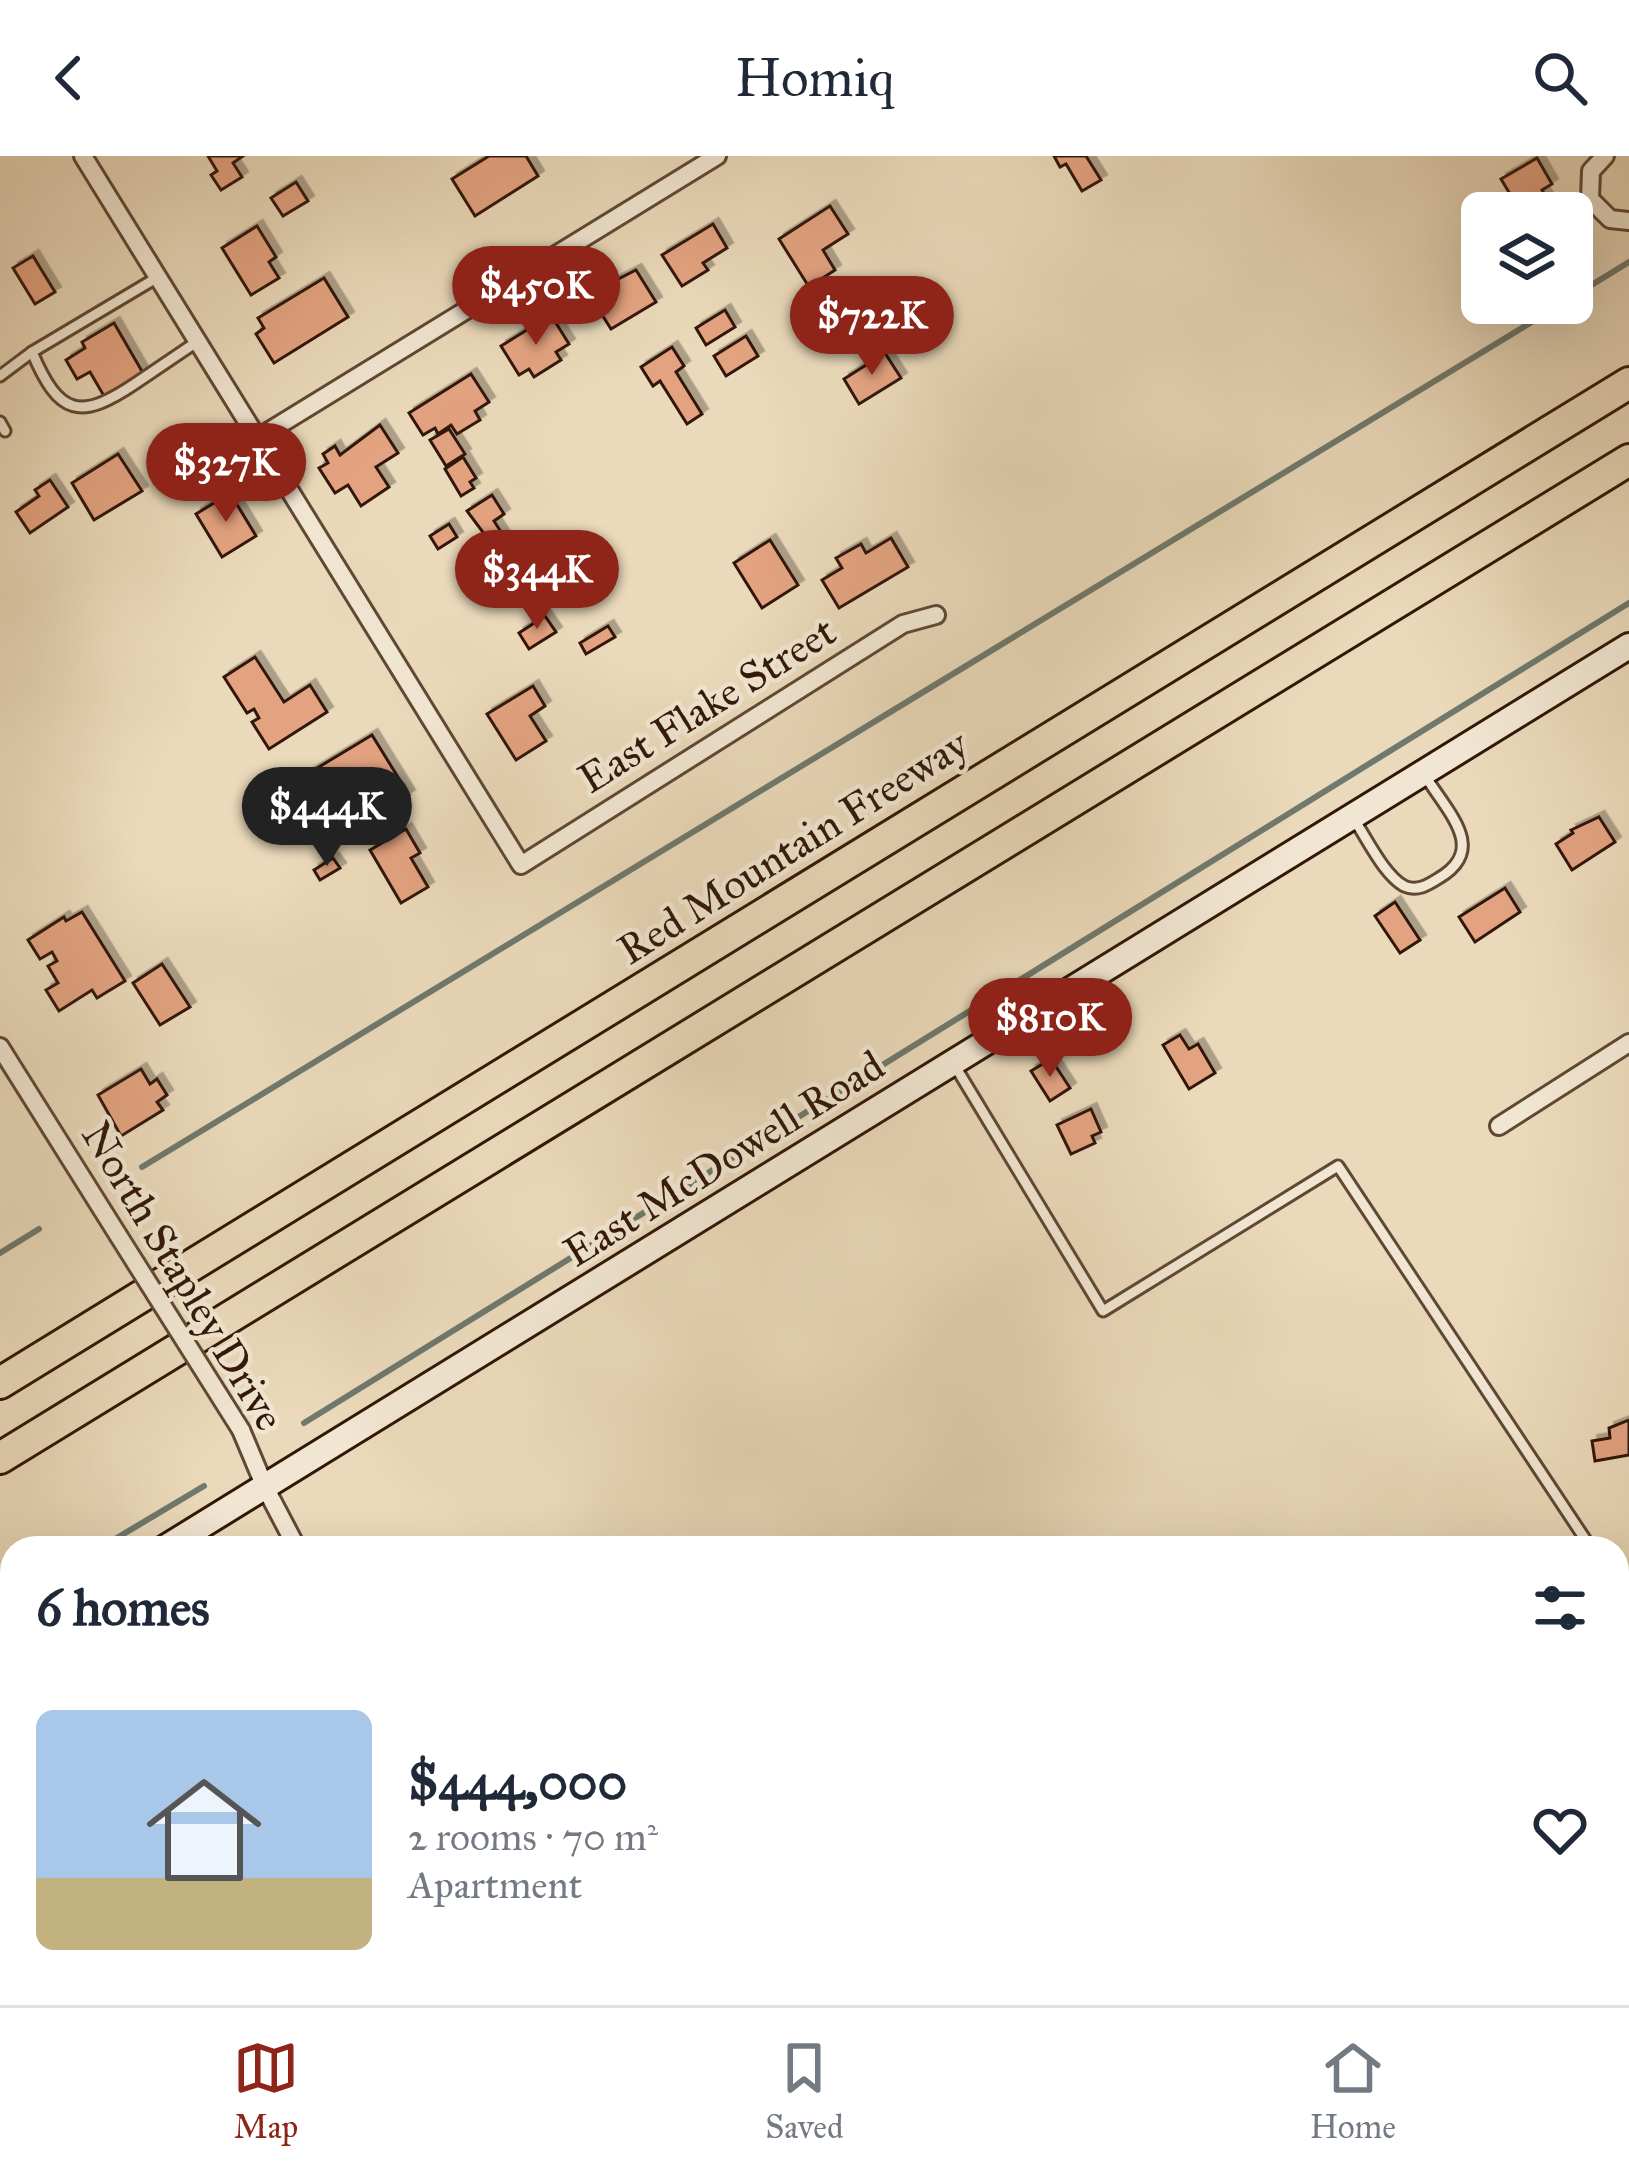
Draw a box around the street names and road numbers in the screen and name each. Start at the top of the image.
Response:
street label: East Flake Street [569,605,845,805]
street label: Red Mountain Freeway [608,717,979,976]
street label: East McDowell Road [554,1039,894,1279]
street label: North Stapley Drive [70,1112,296,1440]

